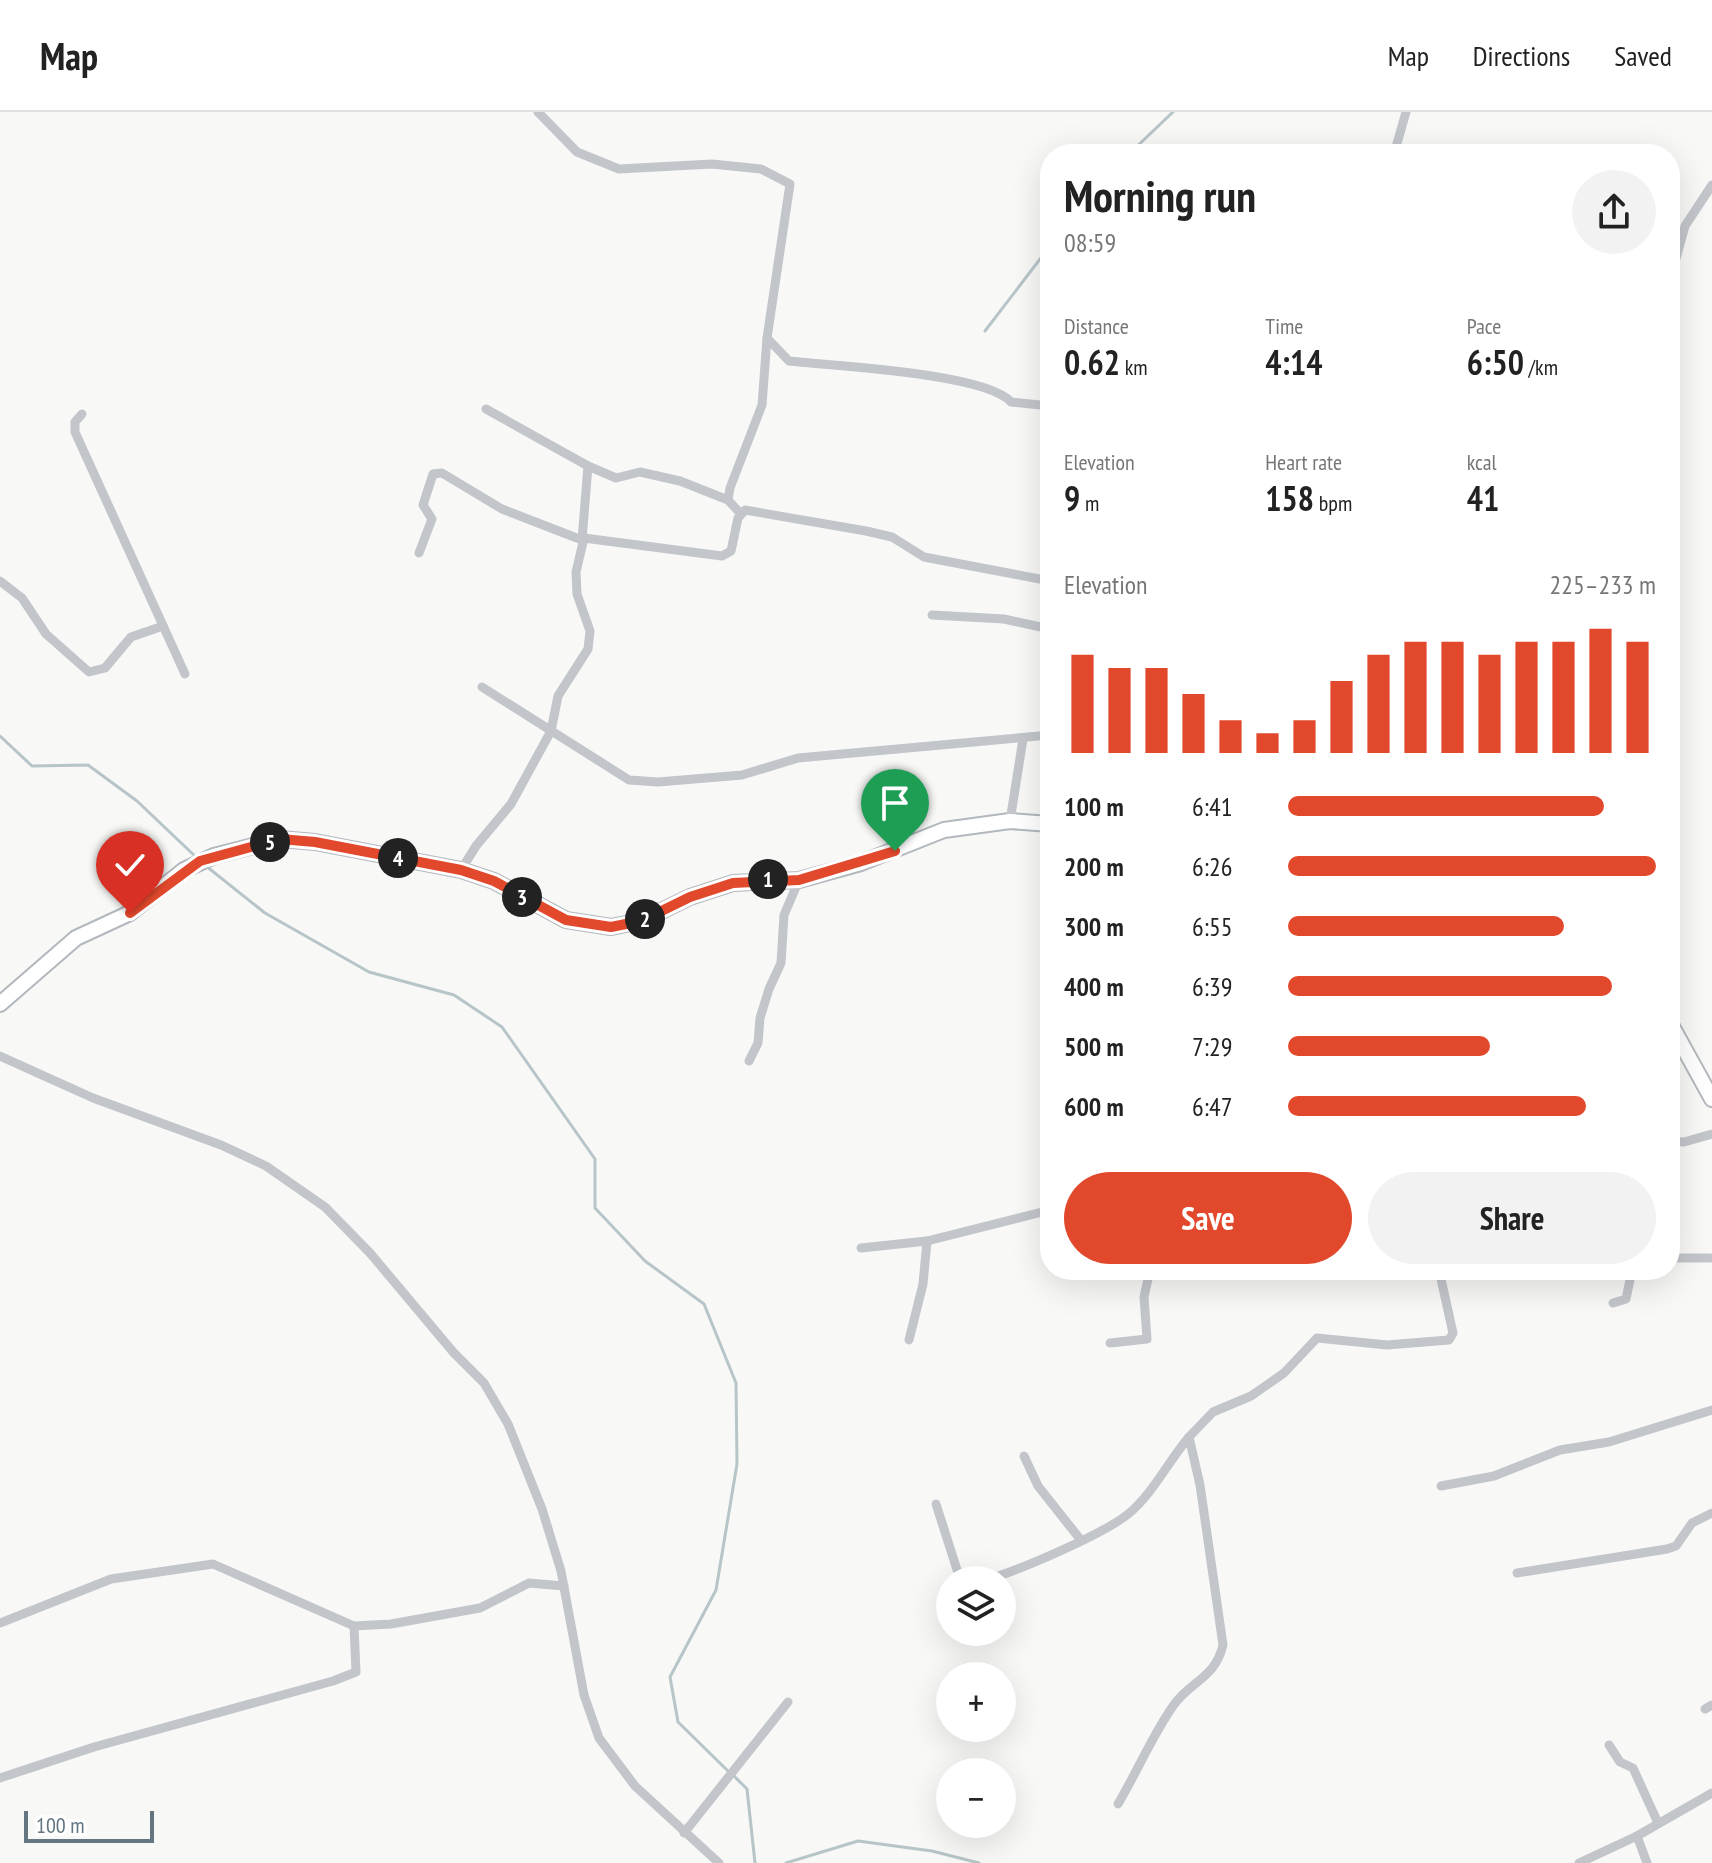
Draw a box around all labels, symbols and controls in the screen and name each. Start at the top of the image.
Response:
text: Map [40,31,98,80]
text: Map [1388,37,1429,74]
text: Directions [1473,37,1570,74]
text: Saved [1614,37,1672,74]
text: Morning run [1064,167,1256,224]
button: share [1572,170,1656,254]
text: 08:59 [1064,226,1116,259]
text: Distance [1064,312,1129,340]
text: Time [1265,312,1303,340]
text: Pace [1467,312,1501,340]
text: 0.62 [1064,340,1120,384]
text: 4:14 [1265,340,1323,384]
text: 6:50 [1467,340,1524,384]
text: km [1120,353,1148,381]
text: /km [1524,353,1558,381]
text: Elevation [1064,448,1135,476]
text: Heart rate [1265,448,1342,476]
text: kcal [1467,448,1497,476]
text: 9 [1064,476,1080,520]
text: 158 [1265,476,1314,520]
text: 41 [1467,476,1499,520]
text: m [1080,489,1099,517]
text: bpm [1314,489,1352,517]
text: Elevation [1064,568,1147,601]
text: 225–233 m [1550,568,1656,601]
pin [861,769,929,851]
icon: arrive [873,781,917,825]
text: 100 m [1064,790,1124,823]
text: 6:41 [1192,790,1232,823]
pin: 5 [250,822,290,862]
text: 5 [265,828,275,856]
pin [96,831,164,913]
pin: 4 [378,838,418,878]
icon: check [108,843,152,887]
text: 4 [393,844,403,872]
text: 200 m [1064,850,1124,883]
text: 6:26 [1192,850,1232,883]
pin: 1 [748,859,788,899]
text: 1 [763,865,773,893]
pin: 3 [502,877,542,917]
text: 3 [517,883,527,911]
pin: 2 [625,899,665,939]
text: 2 [640,905,650,933]
text: 300 m [1064,910,1124,943]
text: 6:55 [1192,910,1232,943]
text: 400 m [1064,970,1124,1003]
text: 6:39 [1192,970,1232,1003]
text: 500 m [1064,1030,1124,1063]
text: 7:29 [1192,1030,1232,1063]
text: 600 m [1064,1090,1124,1123]
text: 6:47 [1192,1090,1232,1123]
button: Save [1064,1172,1352,1264]
button: Share [1368,1172,1656,1264]
map controls [936,1566,1016,1838]
button: layers [936,1566,1016,1646]
button: + [936,1662,1016,1742]
button: − [936,1758,1016,1838]
scale bar [24,1807,154,1843]
text: 100 m [36,1811,85,1839]

